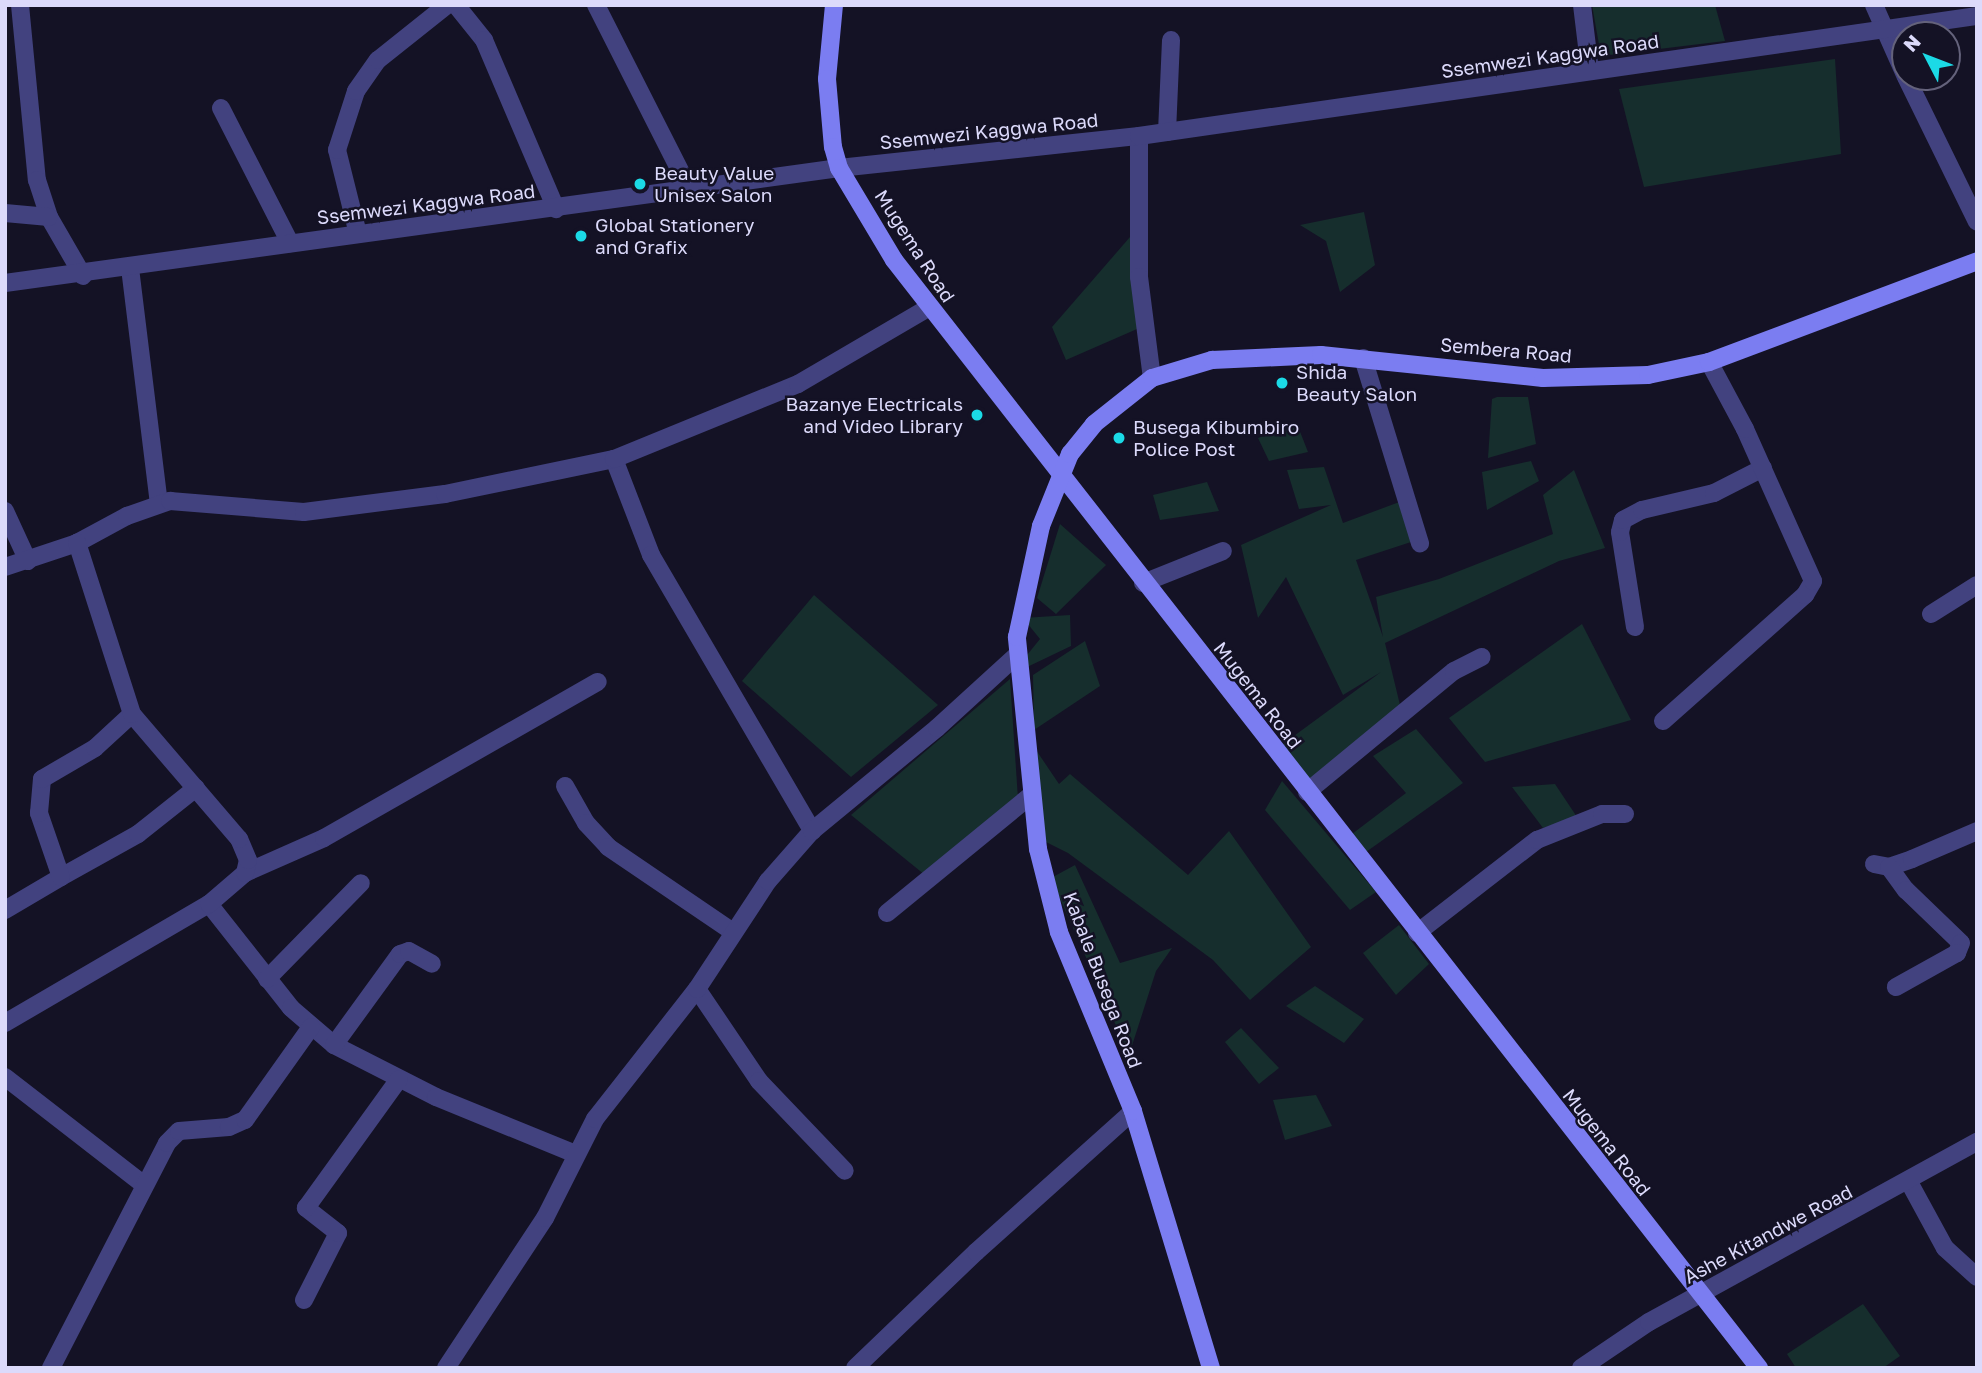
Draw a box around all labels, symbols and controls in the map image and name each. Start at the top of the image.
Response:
north arrow [1891,21,1961,91]
street label: Ssemwezi Kaggwa Road [1440,29,1660,83]
text: N [1898,30,1925,56]
street label: Ssemwezi Kaggwa Road [879,108,1099,154]
place label: Beauty Value Unisex Salon [654,162,774,206]
marker: Beauty Value Unisex Salon [632,176,648,192]
street label: Ssemwezi Kaggwa Road [316,179,536,229]
street label: Mugema Road [870,186,960,306]
place label: Global Stationery and Grafix [595,214,754,258]
marker: Global Stationery and Grafix [573,228,589,244]
street label: Sembera Road [1439,333,1573,367]
place label: Shida Beauty Salon [1296,361,1417,405]
marker: Shida Beauty Salon [1274,375,1290,391]
place label: Bazanye Electricals and Video Library [786,393,963,437]
marker: Bazanye Electricals and Video Library [969,407,985,423]
place label: Busega Kibumbiro Police Post [1133,416,1299,460]
marker: Busega Kibumbiro Police Post [1111,430,1127,446]
street label: Mugema Road [1209,637,1307,753]
street label: Kabale Busega Road [1059,889,1147,1071]
street label: Mugema Road [1558,1084,1656,1200]
street label: Ashe Kitandwe Road [1680,1180,1856,1288]

